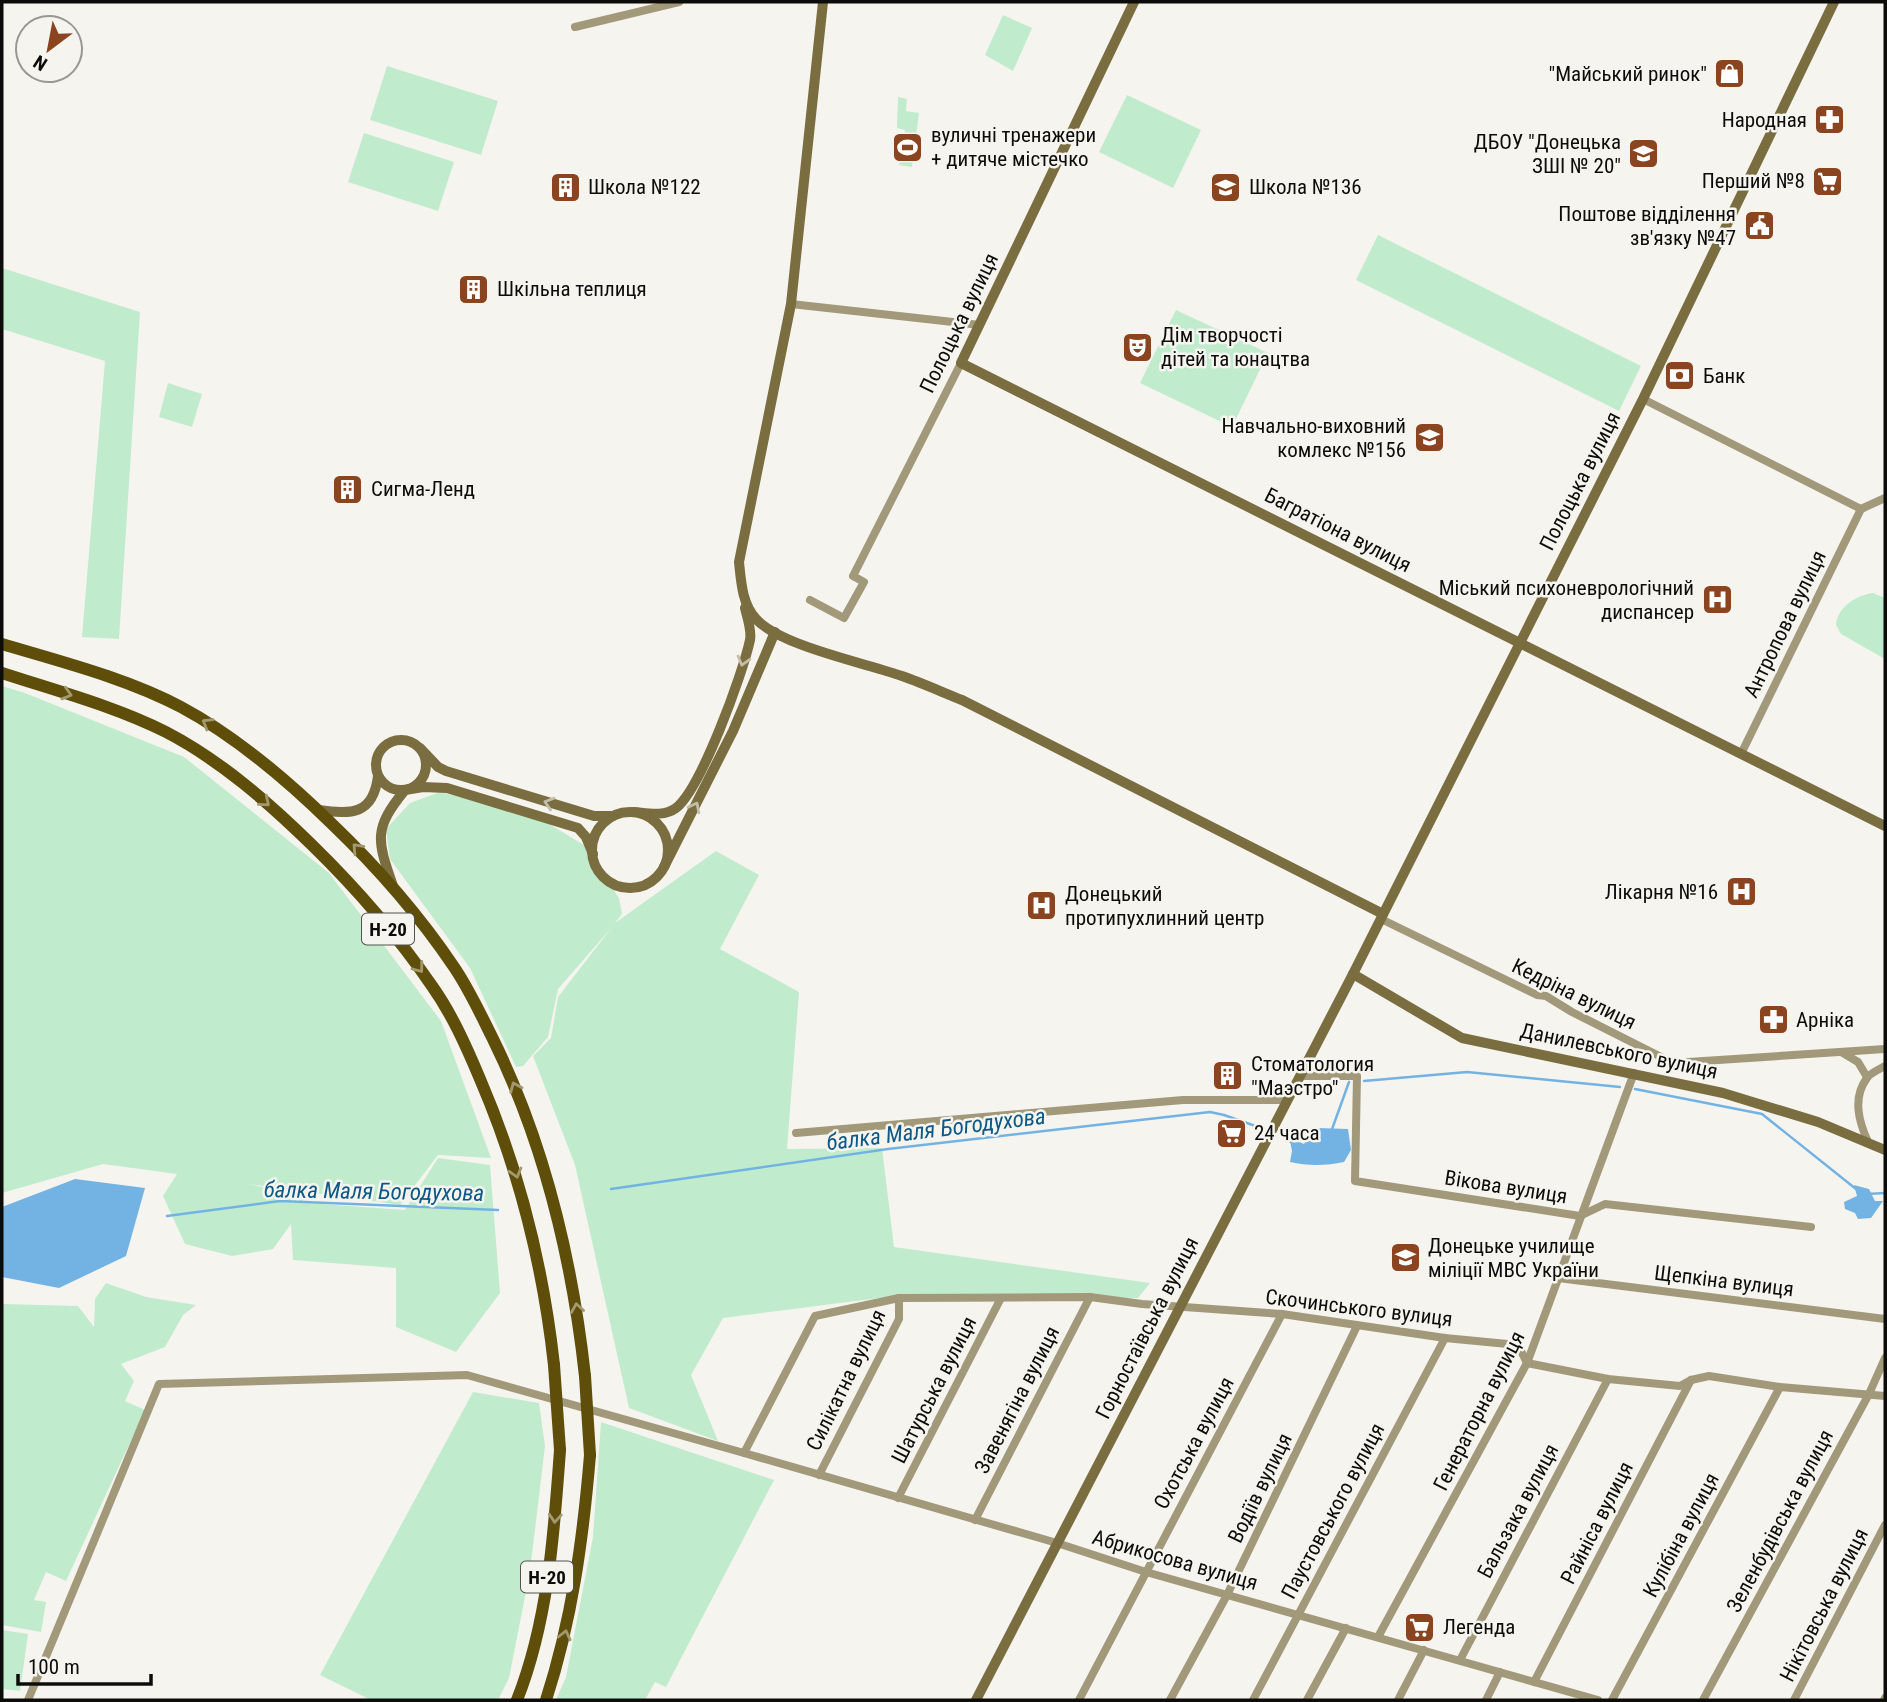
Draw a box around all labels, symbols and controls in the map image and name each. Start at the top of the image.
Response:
north arrow [14,14,84,84]
text: N [29,50,51,76]
shop icon: "Майський ринок" [1713,57,1747,91]
place label: "Майський ринок" [1549,62,1707,86]
pharmacy icon: Народная [1813,103,1847,137]
place label: Народная [1722,108,1807,132]
place label: вуличні тренажери + дитяче містечко [931,123,1096,171]
sports icon: вуличні тренажери + дитяче містечко [891,130,925,164]
place label: ДБОУ "Донецька ЗШІ № 20" [1474,130,1621,178]
school or university icon: ДБОУ "Донецька ЗШІ № 20" [1627,137,1661,171]
supermarket icon: Перший №8 [1811,164,1845,198]
place label: Перший №8 [1702,169,1805,193]
building icon: Школа №122 [548,170,582,204]
school or university icon: Школа №136 [1209,170,1243,204]
place label: Школа №122 [588,175,701,199]
place label: Школа №136 [1249,175,1362,199]
place label: Поштове відділення зв'язку №47 [1558,202,1736,250]
public building icon: Поштове відділення зв'язку №47 [1742,209,1776,243]
street label: Полоцька вулиця [915,249,1003,397]
building icon: Шкільна теплиця [457,272,491,306]
place label: Шкільна теплиця [497,277,647,301]
place label: Дім творчості дітей та юнацтва [1161,323,1310,371]
theatre icon: Дім творчості дітей та юнацтва [1121,330,1155,364]
bank icon: Банк [1663,359,1697,393]
place label: Банк [1703,364,1745,388]
street label: Полоцька вулиця [1535,408,1625,554]
place label: Навчально-виховний комлекс №156 [1222,414,1406,462]
school or university icon: Навчально-виховний комлекс №156 [1412,421,1446,455]
building icon: Сигма-Ленд [331,472,365,506]
place label: Сигма-Ленд [371,477,475,501]
street label: Багратіона вулиця [1261,483,1415,577]
street label: Антропова вулиця [1739,546,1831,702]
place label: Міський психоневрологічний диспансер [1439,576,1694,624]
hospital icon: Міський психоневрологічний диспансер [1700,583,1734,617]
one-way arrow [737,655,752,667]
one-way arrow [61,685,73,700]
one-way arrow [202,718,215,731]
one-way arrow [256,794,269,806]
one-way arrow [544,796,556,811]
one-way arrow [687,802,701,814]
one-way arrow [353,843,366,856]
hospital icon: Лікарня №16 [1724,875,1758,909]
place label: Лікарня №16 [1605,880,1718,904]
place label: Донецький протипухлинний центр [1065,882,1264,930]
hospital icon: Донецький протипухлинний центр [1025,889,1059,923]
road number: Н-20 [362,914,414,945]
street label: Кедріна вулиця [1508,954,1640,1034]
one-way arrow [410,961,423,973]
pharmacy icon: Арніка [1756,1003,1790,1037]
place label: Арніка [1796,1008,1854,1032]
street label: Данилевського вулиця [1518,1018,1720,1084]
place label: Стоматология "Маэстро" [1251,1052,1374,1100]
building icon: Стоматология "Маэстро" [1211,1059,1245,1093]
one-way arrow [509,1082,523,1094]
water label: балка Маля Богодухова [825,1103,1047,1156]
supermarket icon: 24 часа [1214,1116,1248,1150]
place label: 24 часа [1254,1121,1319,1145]
street label: Вікова вулиця [1443,1165,1569,1209]
one-way arrow [508,1167,523,1179]
water label: балка Маля Богодухова [264,1176,484,1207]
street label: Горностаївська вулиця [1091,1233,1203,1423]
place label: Донецьке училище міліції МВС України [1428,1234,1599,1282]
school or university icon: Донецьке училище міліції МВС України [1388,1241,1422,1275]
street label: Щепкіна вулиця [1653,1261,1795,1301]
street label: Скочинського вулиця [1264,1285,1454,1331]
one-way arrow [570,1302,585,1314]
street label: Силікатна вулиця [801,1305,891,1455]
street label: Шатурська вулиця [887,1313,981,1467]
street label: Завенягіна вулиця [970,1322,1064,1478]
street label: Генераторна вулиця [1428,1327,1530,1495]
street label: Охотська вулиця [1149,1373,1239,1513]
street label: Паустовського вулиця [1277,1419,1389,1603]
street label: Зеленбудівська вулиця [1722,1426,1838,1616]
street label: Водіїв вулиця [1223,1429,1297,1547]
street label: Бальзака вулиця [1473,1440,1563,1582]
street label: Райніса вулиця [1556,1458,1638,1588]
street label: Кулібіна вулиця [1638,1469,1724,1601]
one-way arrow [548,1513,563,1524]
street label: Нікітовська вулиця [1775,1524,1873,1686]
street label: Абрикосова вулиця [1090,1525,1260,1595]
road number: Н-20 [521,1562,573,1592]
supermarket icon: Легенда [1403,1610,1437,1644]
place label: Легенда [1443,1615,1515,1639]
one-way arrow [557,1629,572,1641]
scale bar [18,1642,150,1686]
text: 100 m [28,1655,80,1679]

